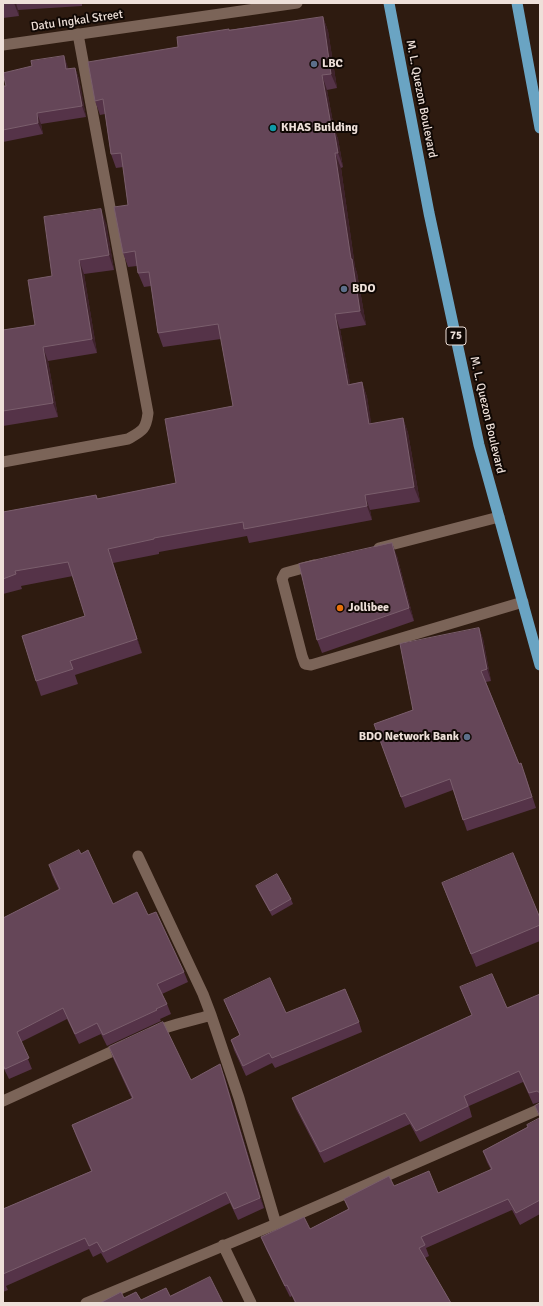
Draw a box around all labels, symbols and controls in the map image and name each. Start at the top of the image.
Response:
street label: Datu Ingkal Street [30,7,124,35]
street label: M. L. Quezon Boulevard [402,39,440,159]
place label: LBC [322,57,343,71]
marker: LBC [309,59,319,69]
place label: KHAS Building [281,121,358,135]
marker: KHAS Building [268,123,278,133]
place label: BDO [352,282,375,296]
marker: BDO [339,284,349,294]
road number: 75 [446,327,466,345]
street label: M. L. Quezon Boulevard [466,355,508,475]
place label: Jollibee [348,601,389,615]
marker: Jollibee [335,603,345,613]
place label: BDO Network Bank [359,730,459,744]
marker: BDO Network Bank [462,732,472,742]

